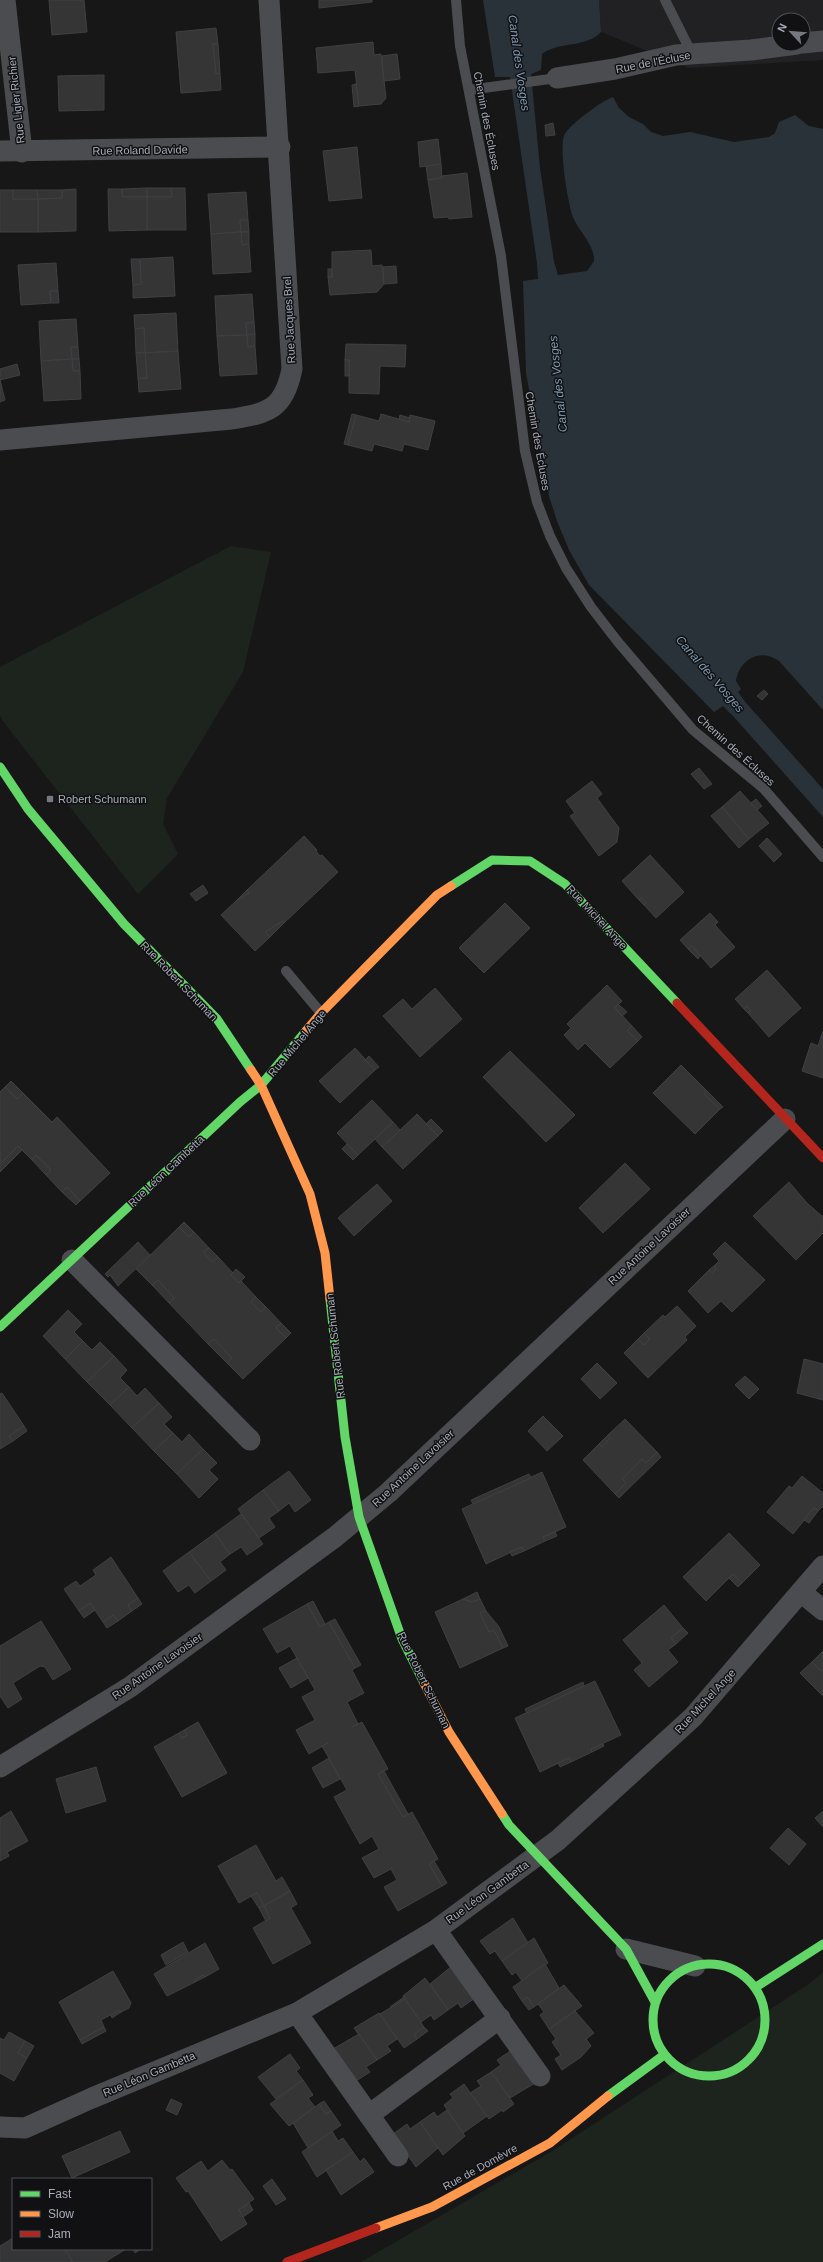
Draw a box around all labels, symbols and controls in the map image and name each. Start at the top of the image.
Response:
north arrow [771,12,811,52]
water label: Canal des Vosges [505,14,533,112]
text: N [775,21,789,34]
street label: Rue de l'Écluse [615,49,691,75]
street label: Rue Ligier Richier [5,56,27,144]
street label: Chemin des Écluses [472,71,503,172]
street label: Rue Roland Davide [92,143,188,157]
street label: Rue Jacques Brel [281,276,297,364]
water label: Canal des Vosges [546,335,570,433]
street label: Chemin des Écluses [523,391,553,492]
water label: Canal des Vosges [673,633,747,715]
street label: Chemin des Écluses [695,712,778,788]
place label: Robert Schumann [58,793,147,805]
marker: Robert Schumann [45,794,55,804]
street label: Rue Michel Ange [564,882,630,952]
street label: Rue Robert Schuman [138,939,220,1023]
street label: Rue Michel Ange [266,1007,328,1079]
street label: Rue Léon Gambetta [126,1132,207,1209]
street label: Rue Antoine Lavoisier [606,1205,692,1287]
street label: Rue Robert Schuman [324,1293,346,1399]
street label: Rue Antoine Lavoisier [370,1427,456,1509]
street label: Rue Antoine Lavoisier [110,1630,205,1702]
street label: Rue Robert Schuman [395,1630,453,1730]
street label: Rue Michel Ange [672,1666,738,1736]
street label: Rue Léon Gambetta [443,1858,531,1926]
street label: Rue Léon Gambetta [101,2049,198,2099]
street label: Rue de Domèvre [441,2142,519,2192]
legend [12,2178,152,2250]
text: Fast [48,2187,72,2201]
text: Slow [48,2207,74,2221]
text: Jam [48,2227,71,2241]

